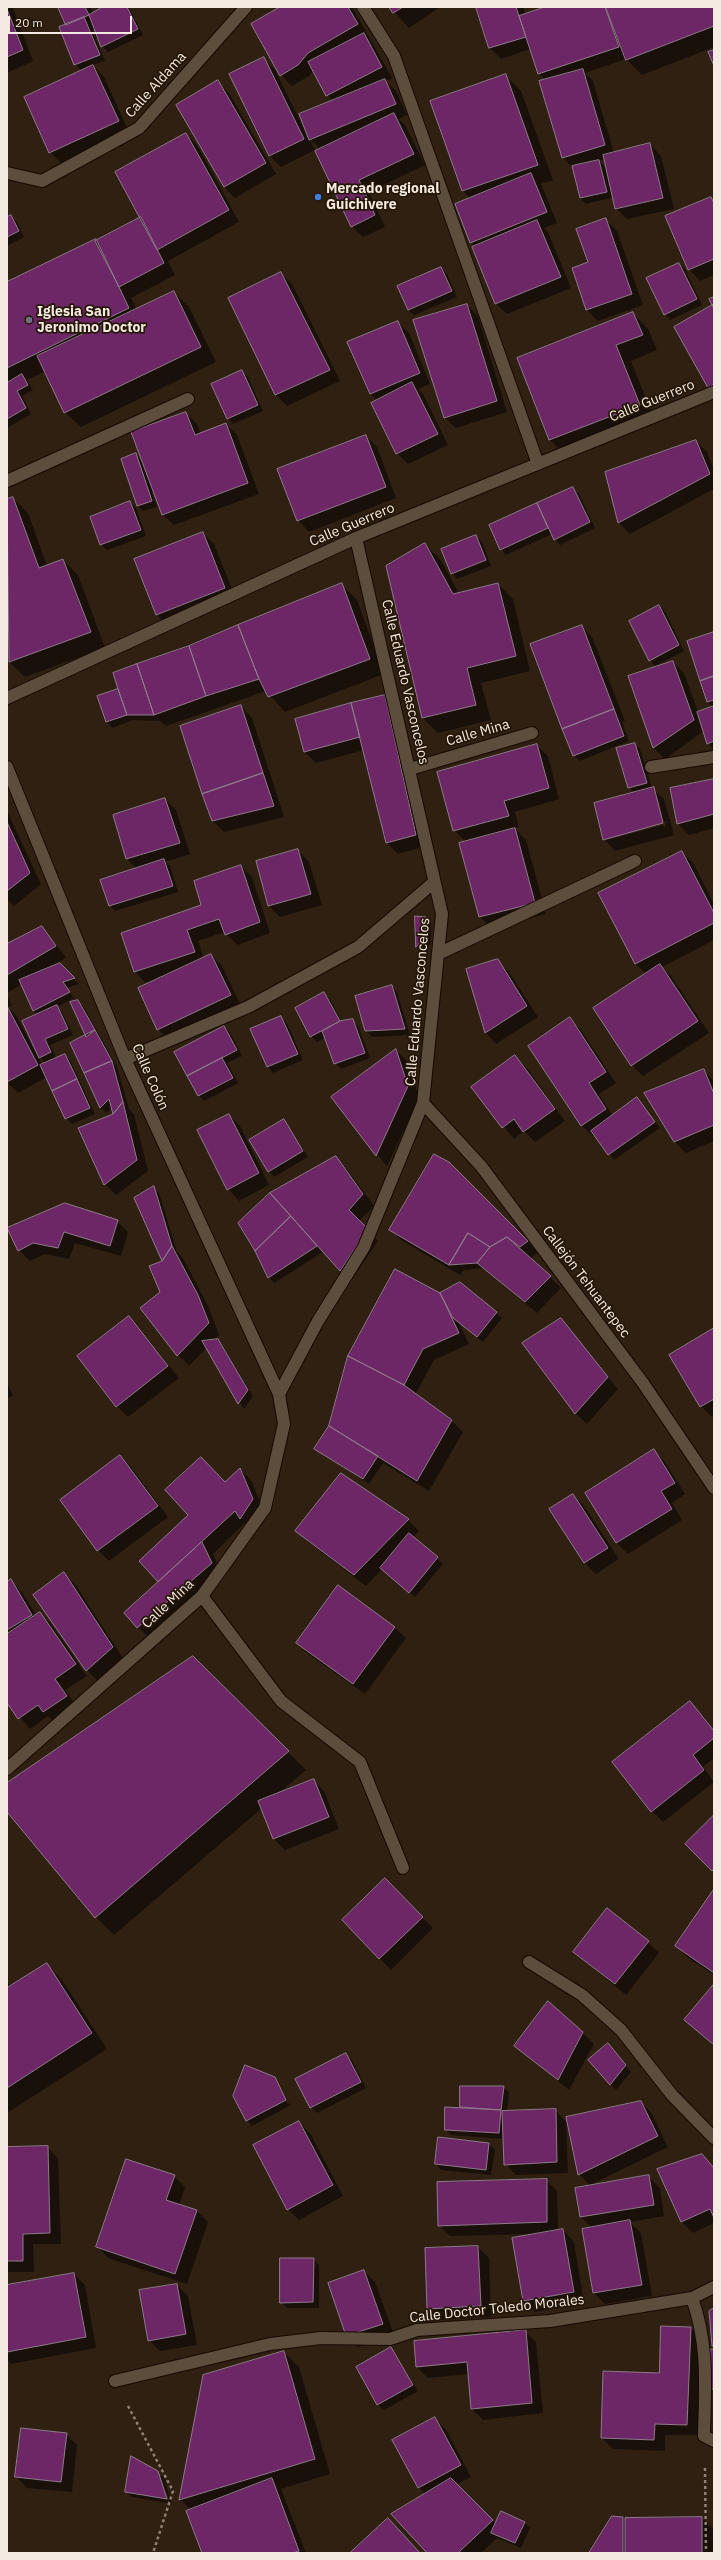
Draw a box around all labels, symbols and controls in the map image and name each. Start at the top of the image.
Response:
scale bar [10,8,134,34]
text: 20 m [15,15,43,30]
street label: Calle Aldama [122,49,190,121]
place label: Mercado regional Guichivere [326,181,439,214]
marker: Mercado regional Guichivere [313,192,323,202]
place label: Iglesia San Jeronimo Doctor [37,304,146,336]
marker: Iglesia San Jeronimo Doctor [24,315,34,325]
street label: Calle Guerrero [607,376,697,426]
street label: Calle Guerrero [307,500,397,550]
street label: Calle Eduardo Vasconcelos [378,598,432,766]
street label: Calle Mina [444,716,512,750]
street label: Calle Eduardo Vasconcelos [402,917,434,1087]
street label: Calle Colón [128,1041,172,1113]
street label: Callejón Tehuantepec [539,1223,633,1341]
street label: Calle Mina [139,1576,197,1632]
street label: Calle Doctor Toledo Morales [409,2291,585,2327]

